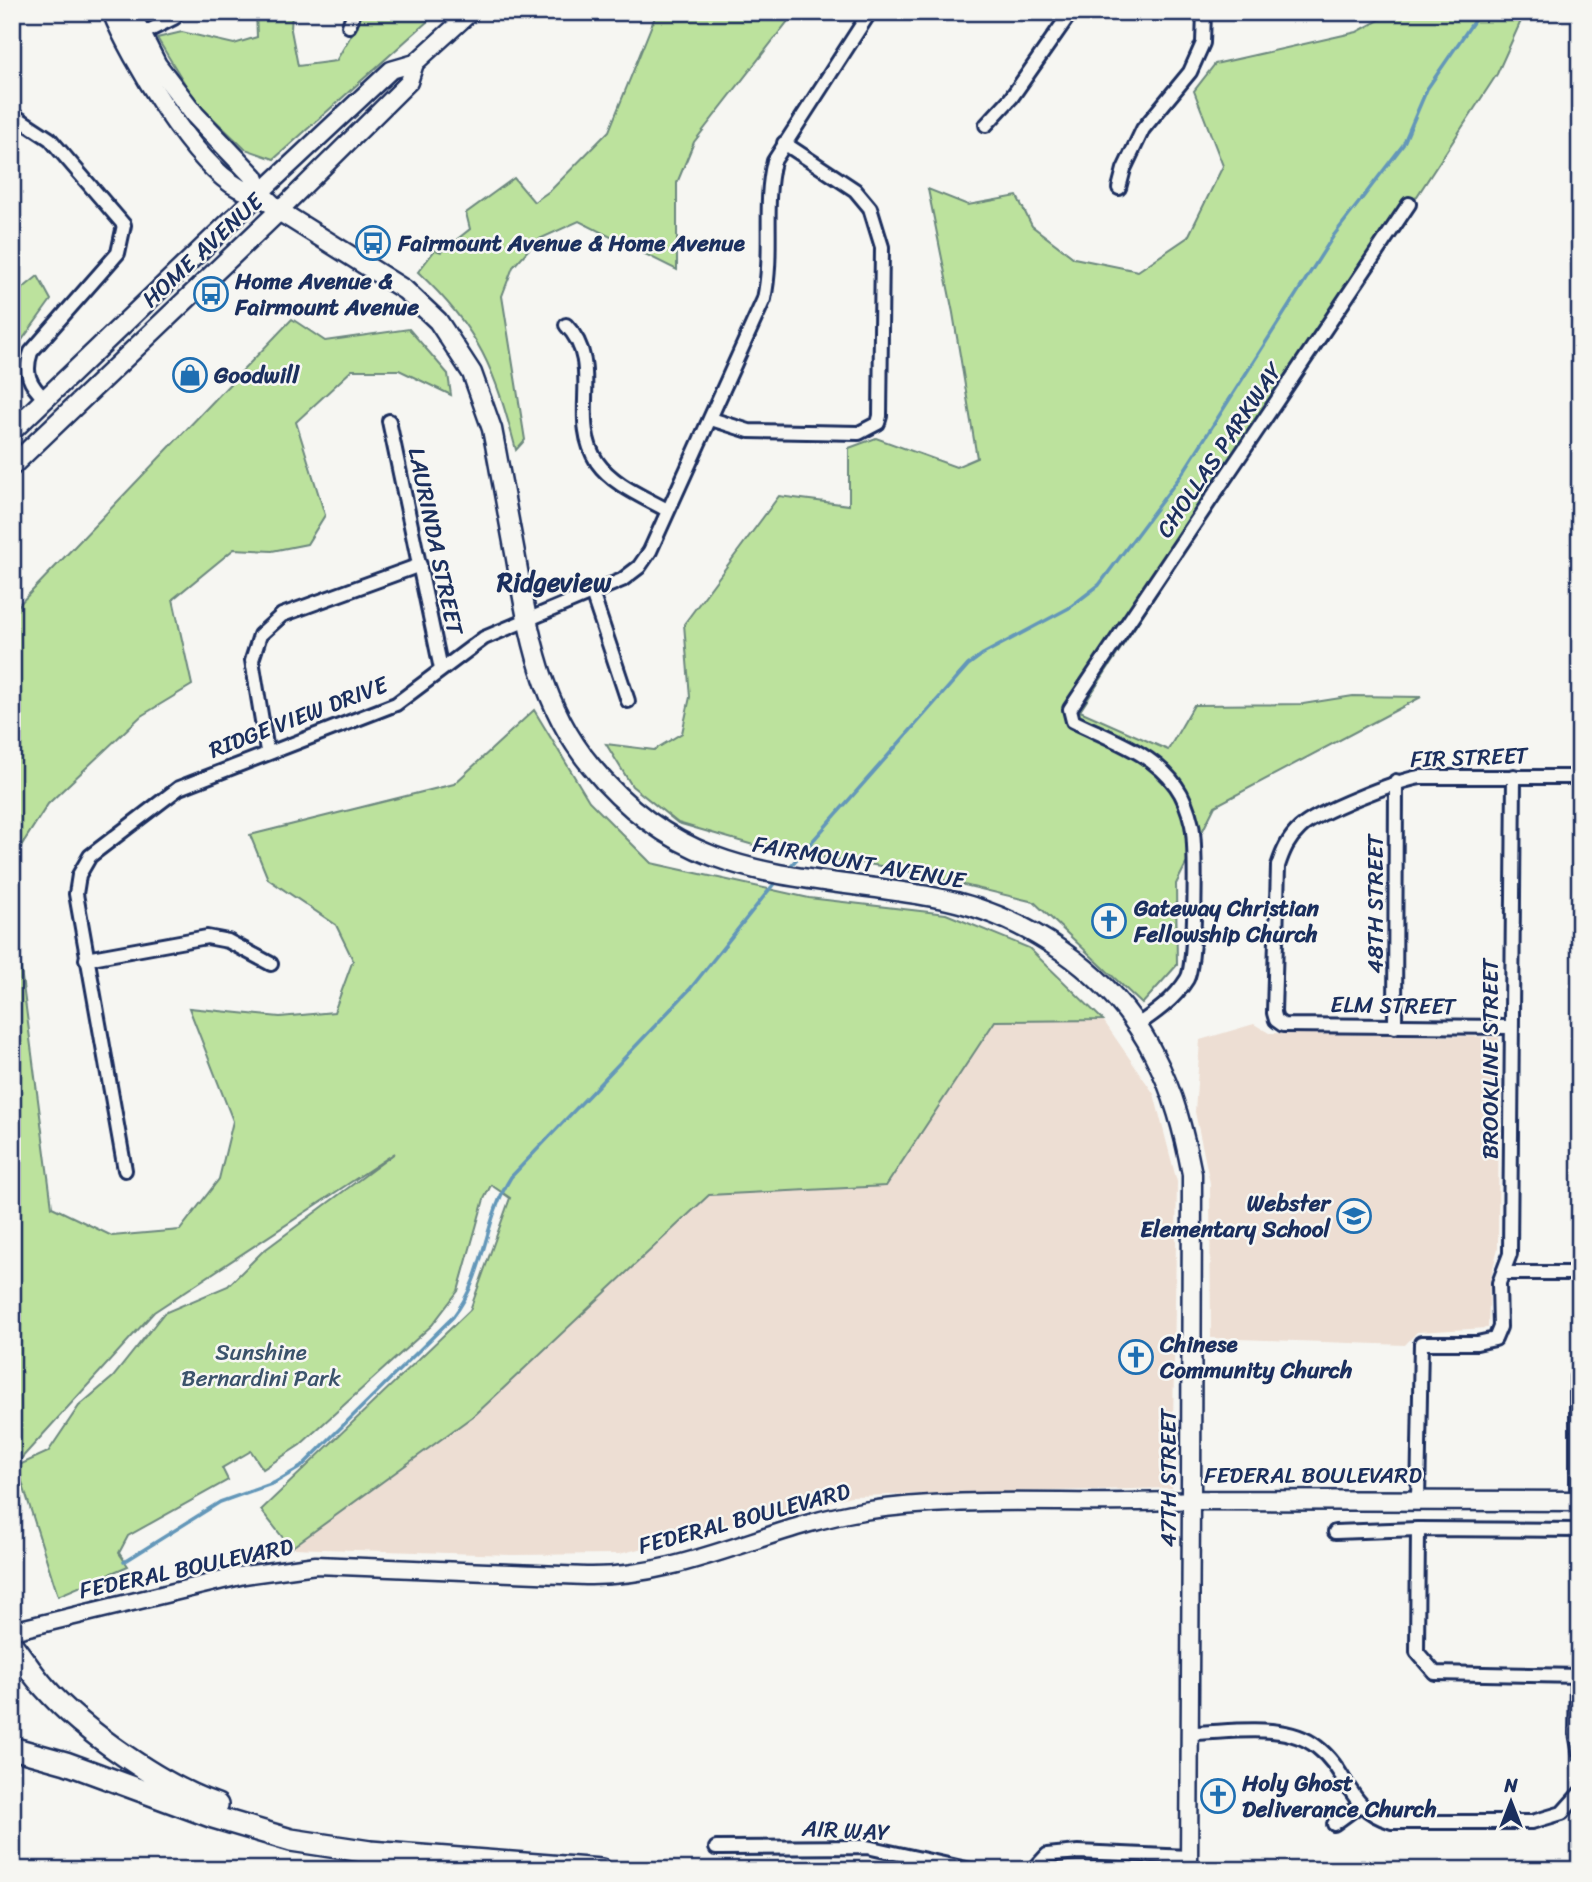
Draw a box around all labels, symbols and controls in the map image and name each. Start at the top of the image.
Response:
street label: HOME AVENUE [132,182,274,318]
place label: Fairmount Avenue & Home Avenue [397,223,746,264]
bus stop icon: Fairmount Avenue & Home Avenue [354,224,392,262]
place label: Home Avenue & Fairmount Avenue [234,261,419,328]
bus stop icon: Home Avenue & Fairmount Avenue [192,275,230,313]
street label: CHOLLAS PARKWAY [1145,353,1294,547]
place label: Goodwill [213,355,301,396]
shop icon: Goodwill [171,356,209,394]
street label: LAURINDA STREET [396,444,476,640]
district label: Ridgeview [496,559,612,605]
street label: RIDGE VIEW DRIVE [203,664,395,770]
street label: FIR STREET [1410,735,1530,780]
street label: FAIRMOUNT AVENUE [749,824,970,902]
street label: 48TH STREET [1355,833,1396,974]
place label: Gateway Christian Fellowship Church [1133,888,1320,955]
church icon: Gateway Christian Fellowship Church [1090,902,1128,940]
street label: BROOKLINE STREET [1470,957,1511,1159]
street label: ELM STREET [1330,984,1457,1027]
place label: Webster Elementary School [1140,1183,1333,1250]
school or university icon: Webster Elementary School [1335,1197,1373,1235]
place label: Chinese Community Church [1159,1324,1352,1391]
park label: Sunshine Bernardini Park [181,1332,342,1399]
church icon: Chinese Community Church [1117,1338,1155,1376]
street label: 47TH STREET [1148,1407,1189,1547]
street label: FEDERAL BOULEVARD [1204,1455,1422,1496]
street label: FEDERAL BOULEVARD [633,1470,855,1567]
street label: FEDERAL BOULEVARD [75,1526,297,1611]
place label: Holy Ghost Deliverance Church [1241,1763,1437,1830]
north arrow [1476,1766,1546,1836]
text: N [1503,1769,1518,1802]
church icon: Holy Ghost Deliverance Church [1199,1777,1237,1815]
street label: AIR WAY [800,1808,891,1853]

